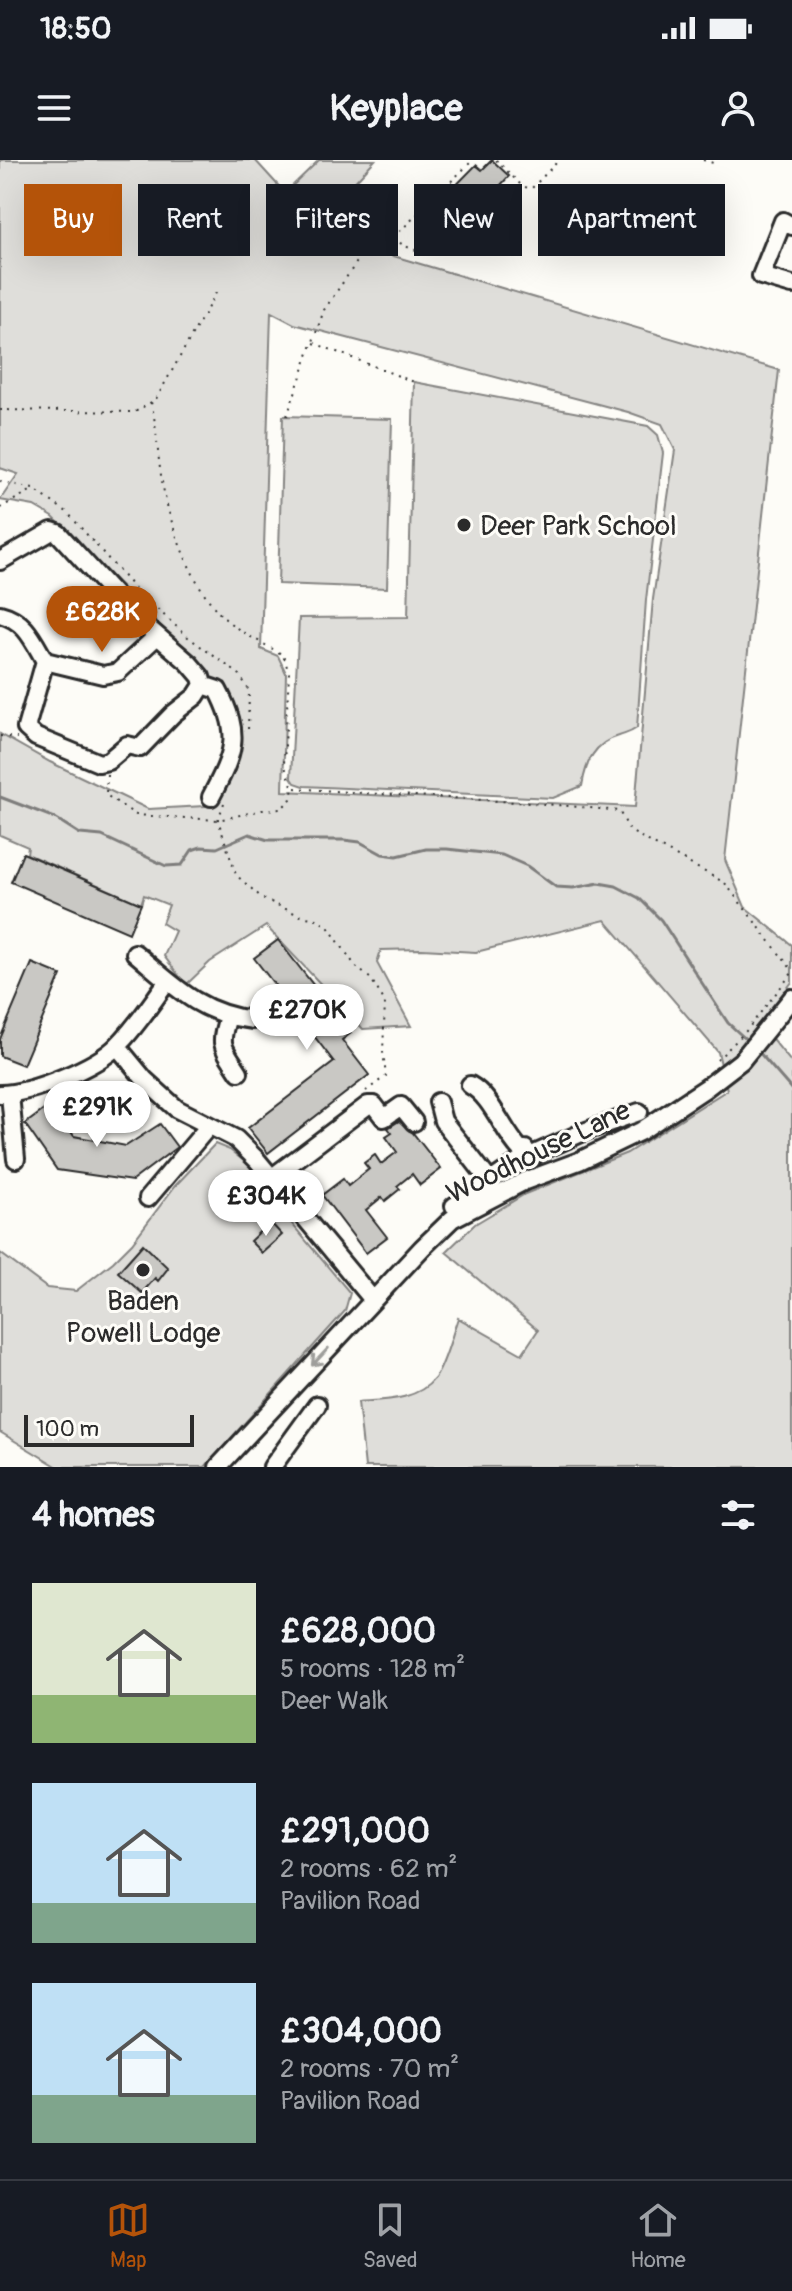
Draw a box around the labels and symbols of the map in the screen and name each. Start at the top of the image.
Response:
place label: Deer Park School [480,509,677,544]
marker: Deer Park School [455,516,473,534]
pin: £628K [46,586,158,654]
pin: £270K [251,984,363,1052]
pin: £291K [41,1081,153,1149]
street label: Woodhouse Lane [441,1093,636,1212]
pin: £304K [210,1170,322,1238]
marker: Baden Powell Lodge [134,1261,152,1279]
place label: Baden Powell Lodge [66,1284,220,1351]
one-way arrow [310,1347,329,1367]
scale bar [24,1411,194,1447]

